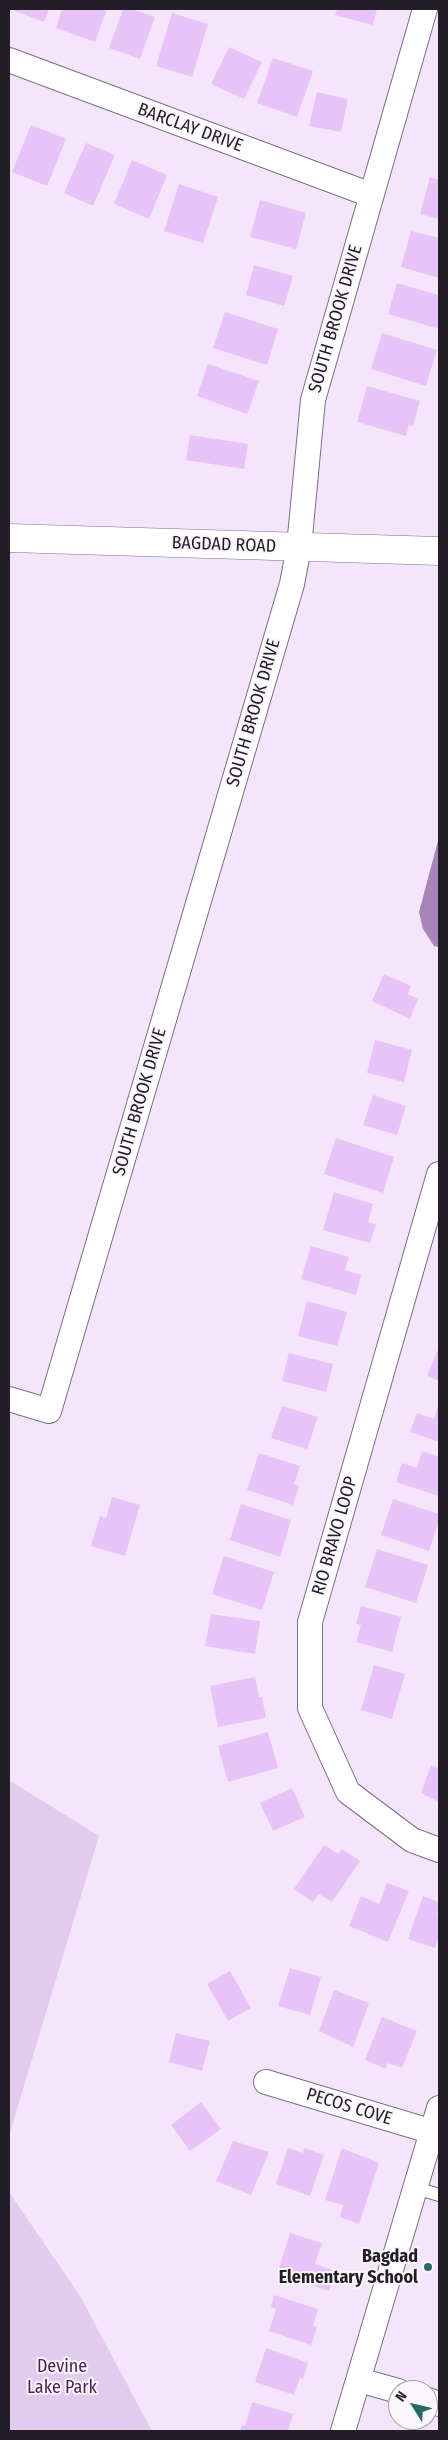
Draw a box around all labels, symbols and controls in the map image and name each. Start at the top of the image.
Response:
street label: BARCLAY DRIVE [134,99,246,157]
street label: SOUTH BROOK DRIVE [305,243,367,395]
street label: BAGDAD ROAD [171,532,277,558]
street label: SOUTH BROOK DRIVE [223,637,285,789]
street label: SOUTH BROOK DRIVE [109,1026,171,1178]
street label: RIO BRAVO LOOP [308,1474,362,1598]
street label: PECOS COVE [304,2084,394,2130]
place label: Bagdad Elementary School [279,2246,418,2288]
marker: Bagdad Elementary School [422,2261,434,2273]
park label: Devine Lake Park [27,2356,97,2398]
north arrow [388,2380,438,2430]
text: N [392,2388,411,2405]

